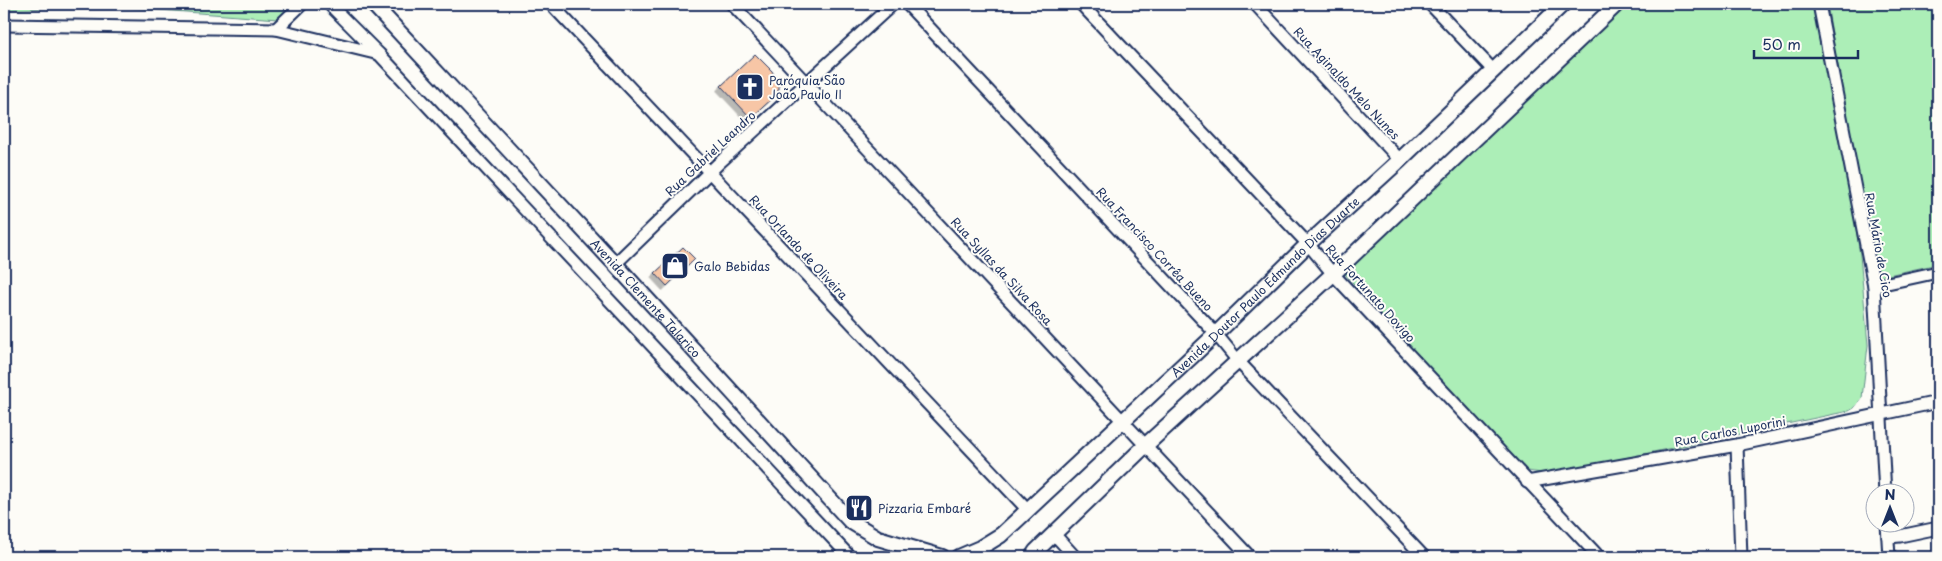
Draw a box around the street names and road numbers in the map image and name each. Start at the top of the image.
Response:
street label: Rua Aginaldo Melo Nunes [1290,23,1404,144]
street label: Rua Gabriel Leandro [661,106,760,200]
street label: Rua Francisco Corrêa Bueno [1093,183,1218,315]
street label: Rua Orlando de Oliveira [746,191,853,304]
street label: Rua Mário de Cico [1861,191,1897,299]
street label: Avenida Doutor Paulo Edmundo Dias Duarte [1167,192,1363,381]
street label: Rua Syllas da Silva Rosa [947,213,1057,329]
street label: Avenida Clemente Talarico [587,234,705,362]
street label: Rua Fortunato Dovigo [1322,240,1420,346]
street label: Rua Carlos Luporini [1673,411,1787,451]

